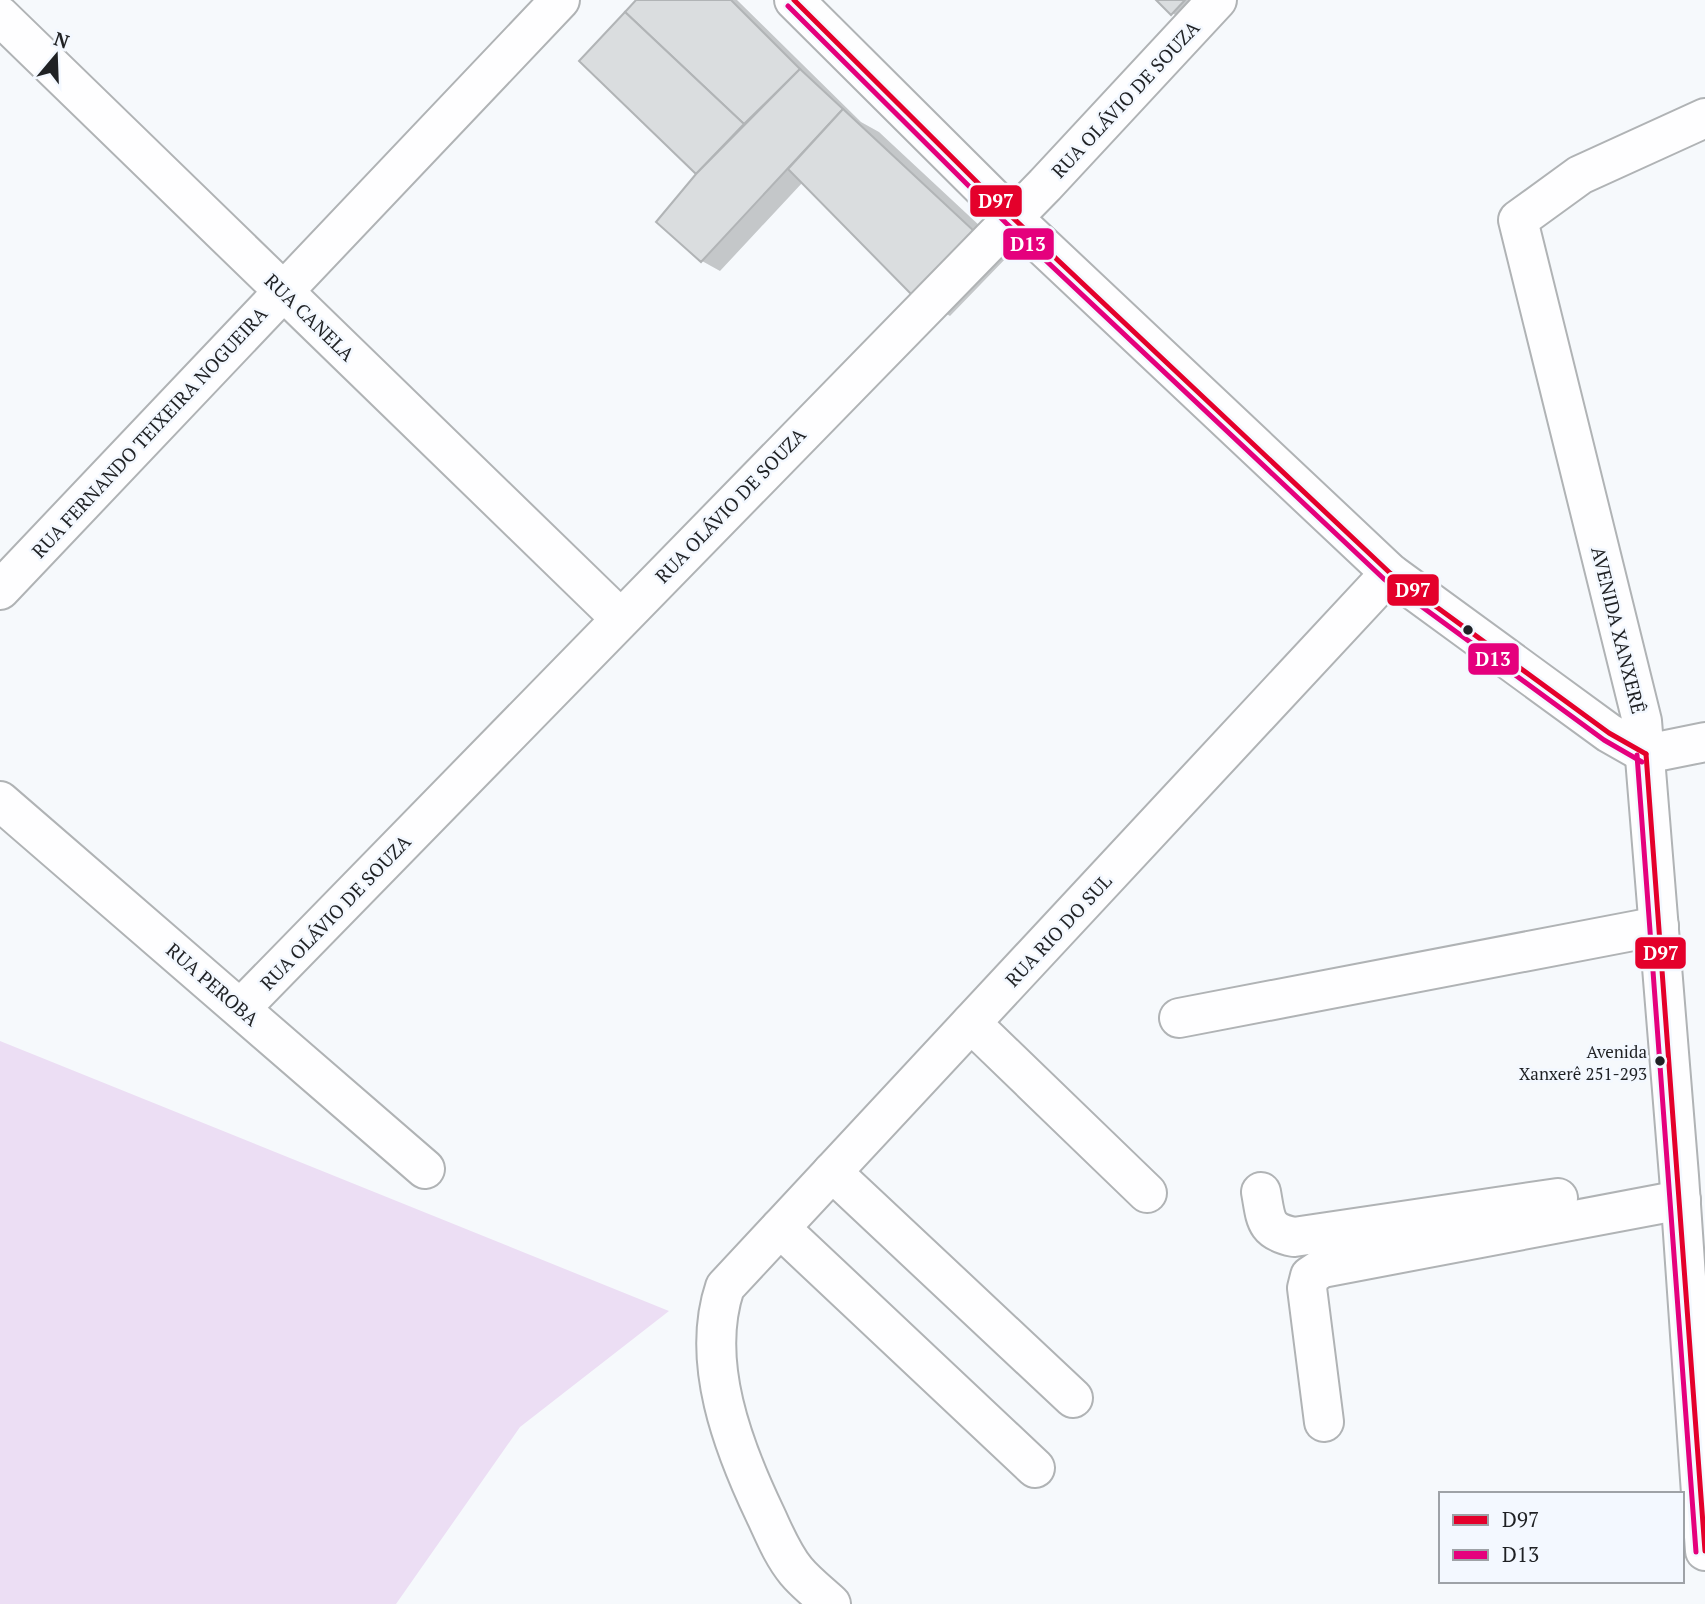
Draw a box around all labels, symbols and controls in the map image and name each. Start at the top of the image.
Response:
street label: RUA OLÁVIO DE SOUZA [1046,15,1205,183]
north arrow [21,21,91,91]
text: N [51,25,73,54]
line badge: D97 [969,184,1023,218]
text: D97 [978,188,1014,213]
line badge: D13 [1002,227,1055,261]
text: D13 [1010,231,1046,256]
street label: RUA CANELA [260,268,360,366]
street label: RUA FERNANDO TEIXEIRA NOGUEIRA [26,301,272,563]
street label: RUA OLÁVIO DE SOUZA [649,422,811,588]
street label: AVENIDA XANXERÊ [1586,544,1652,716]
line badge: D97 [1386,573,1440,607]
text: D97 [1395,577,1431,602]
unlabelled marker [1461,623,1475,637]
line badge: D13 [1467,642,1520,676]
text: D13 [1475,646,1511,671]
street label: RUA OLÁVIO DE SOUZA [254,829,416,995]
street label: RUA RIO DO SUL [999,868,1117,992]
line badge: D97 [1634,936,1687,970]
street label: RUA PEROBA [162,937,265,1031]
text: D97 [1643,940,1679,965]
place label: Avenida Xanxerê 251-293 [1519,1040,1647,1085]
marker: Avenida Xanxerê 251-293 [1653,1054,1667,1068]
legend [1439,1492,1684,1583]
text: D97 [1502,1505,1539,1533]
text: D13 [1502,1540,1539,1568]

